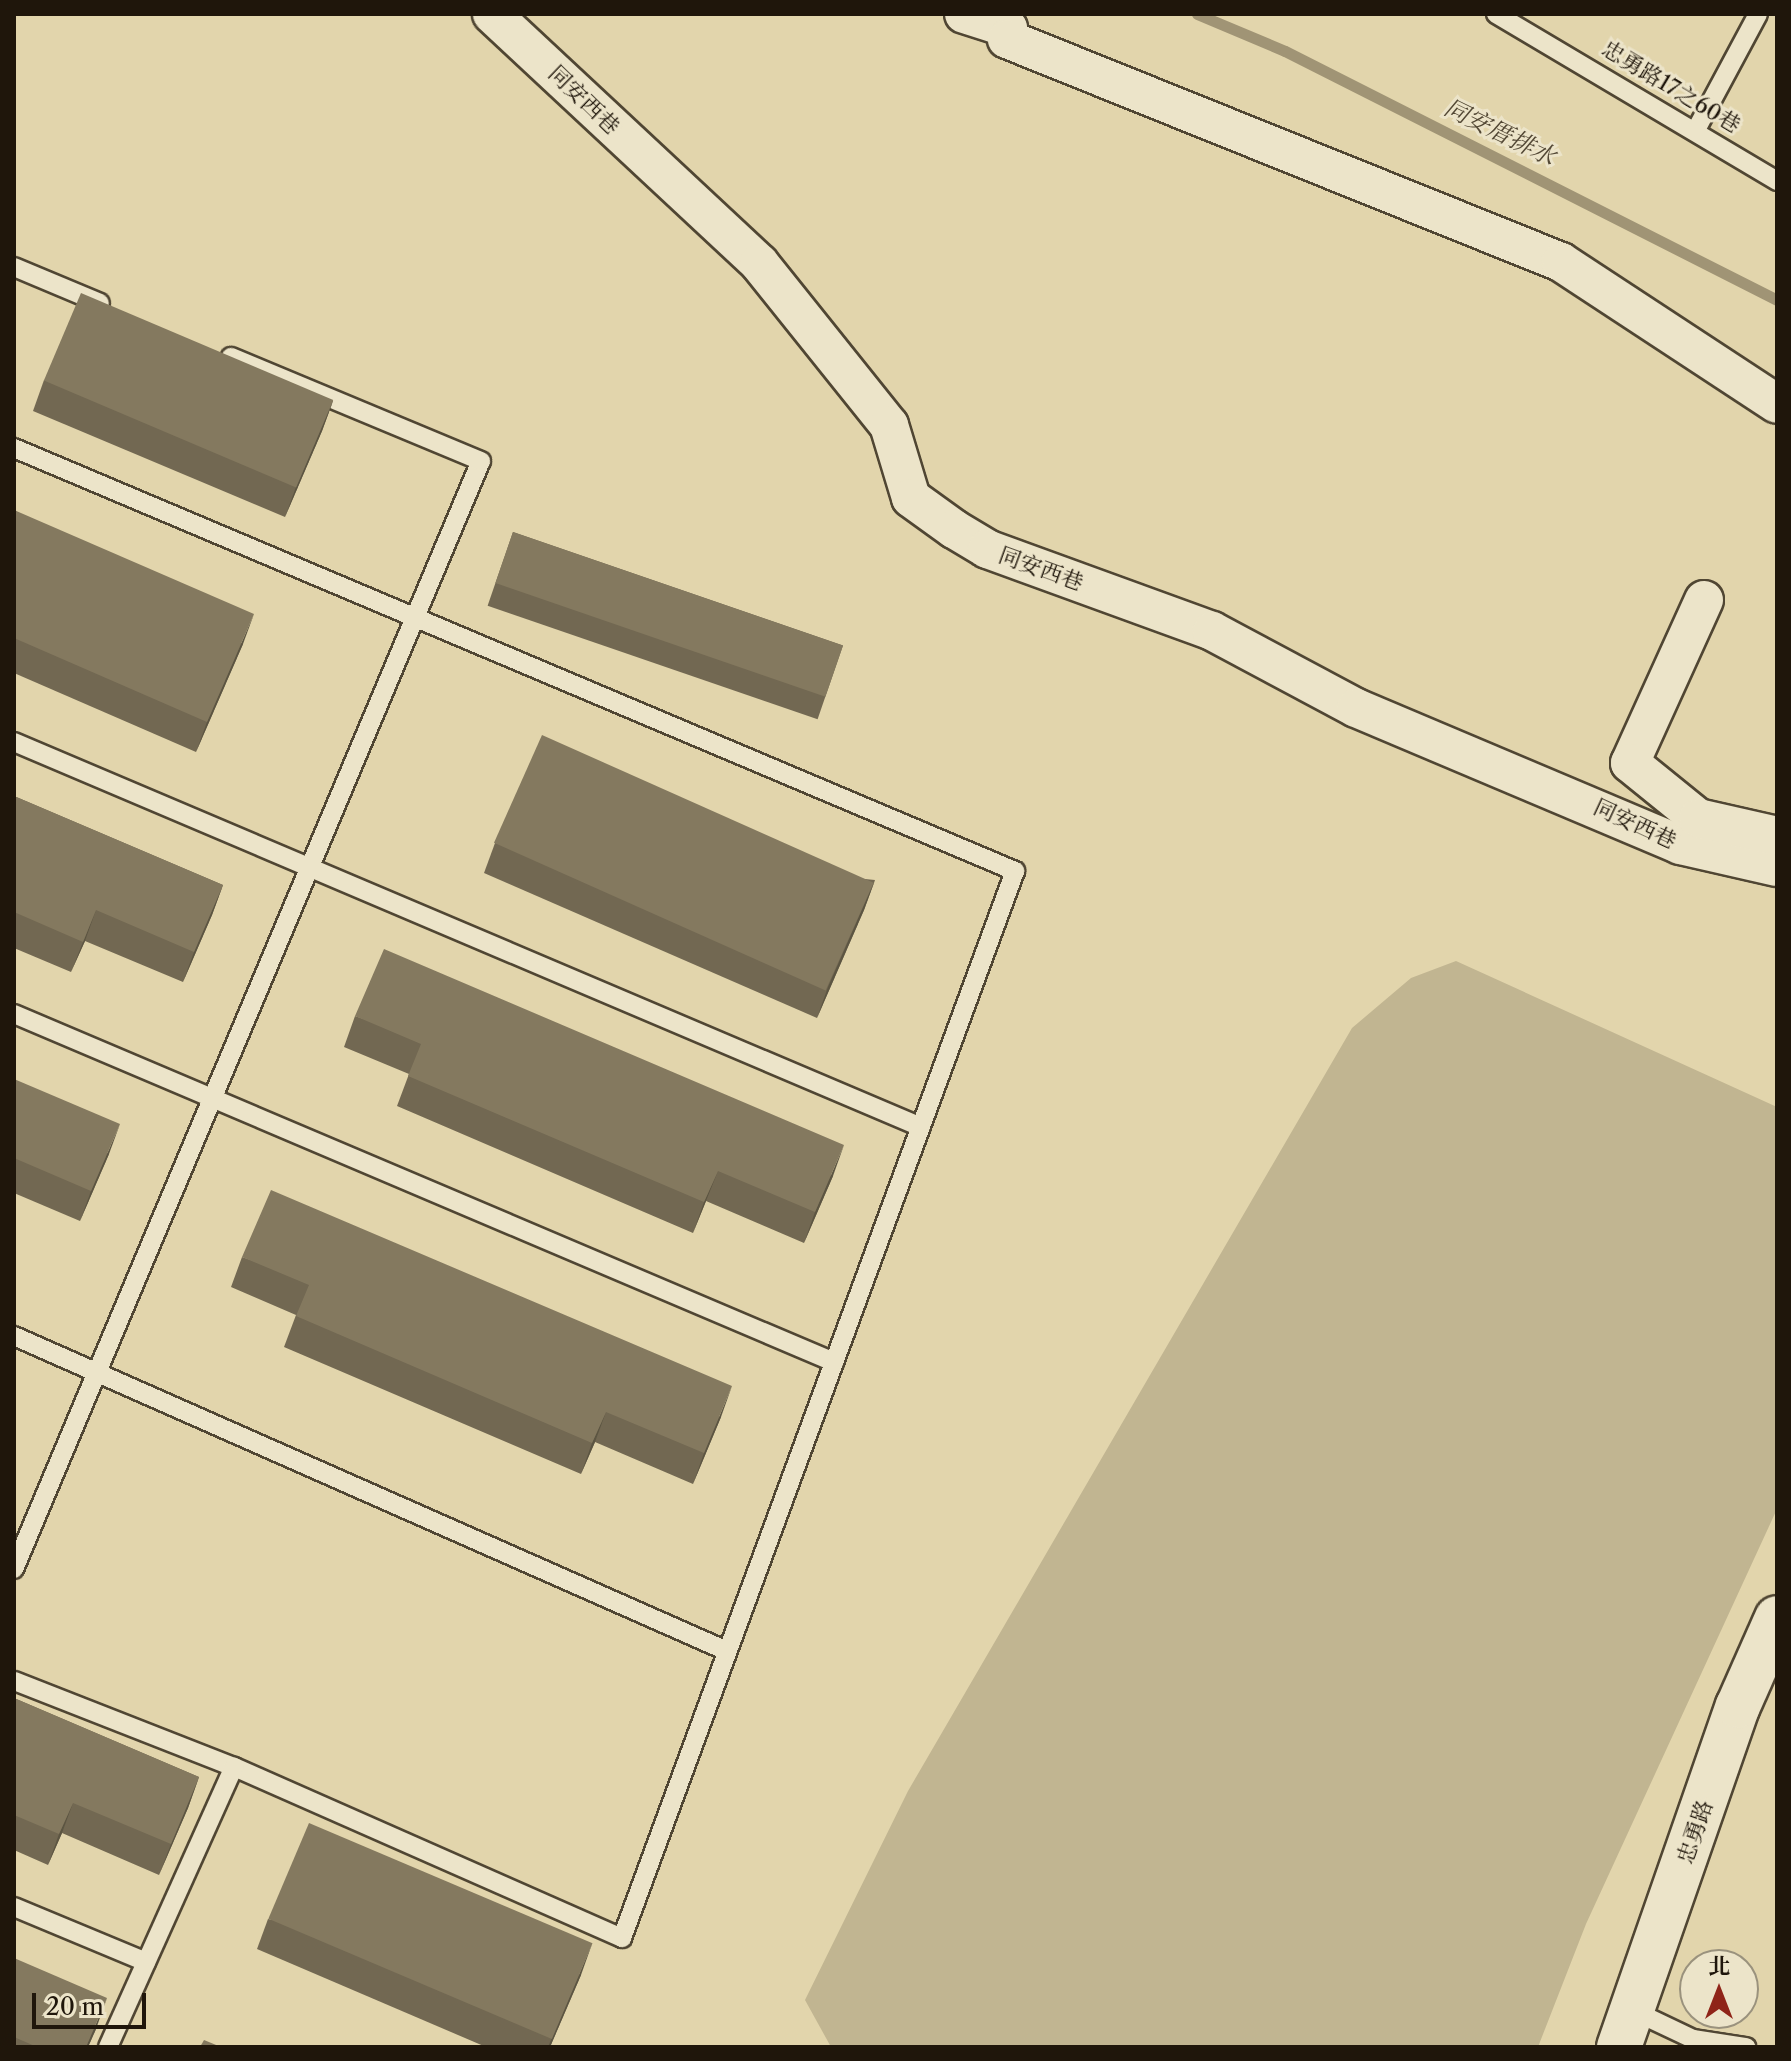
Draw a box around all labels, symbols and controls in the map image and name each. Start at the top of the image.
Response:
street label: 忠勇路17之60巷 [1597,35,1745,139]
street label: 同安西巷 [543,60,625,140]
water label: 同安厝排水 [1440,93,1560,171]
street label: 同安西巷 [995,542,1087,596]
street label: 同安西巷 [1590,793,1680,855]
street label: 忠勇路 [1672,1797,1718,1867]
north arrow [1679,1949,1759,2029]
text: 北 [1708,1953,1730,1980]
scale bar [36,1977,150,2027]
text: 20 m [46,1992,104,2021]

